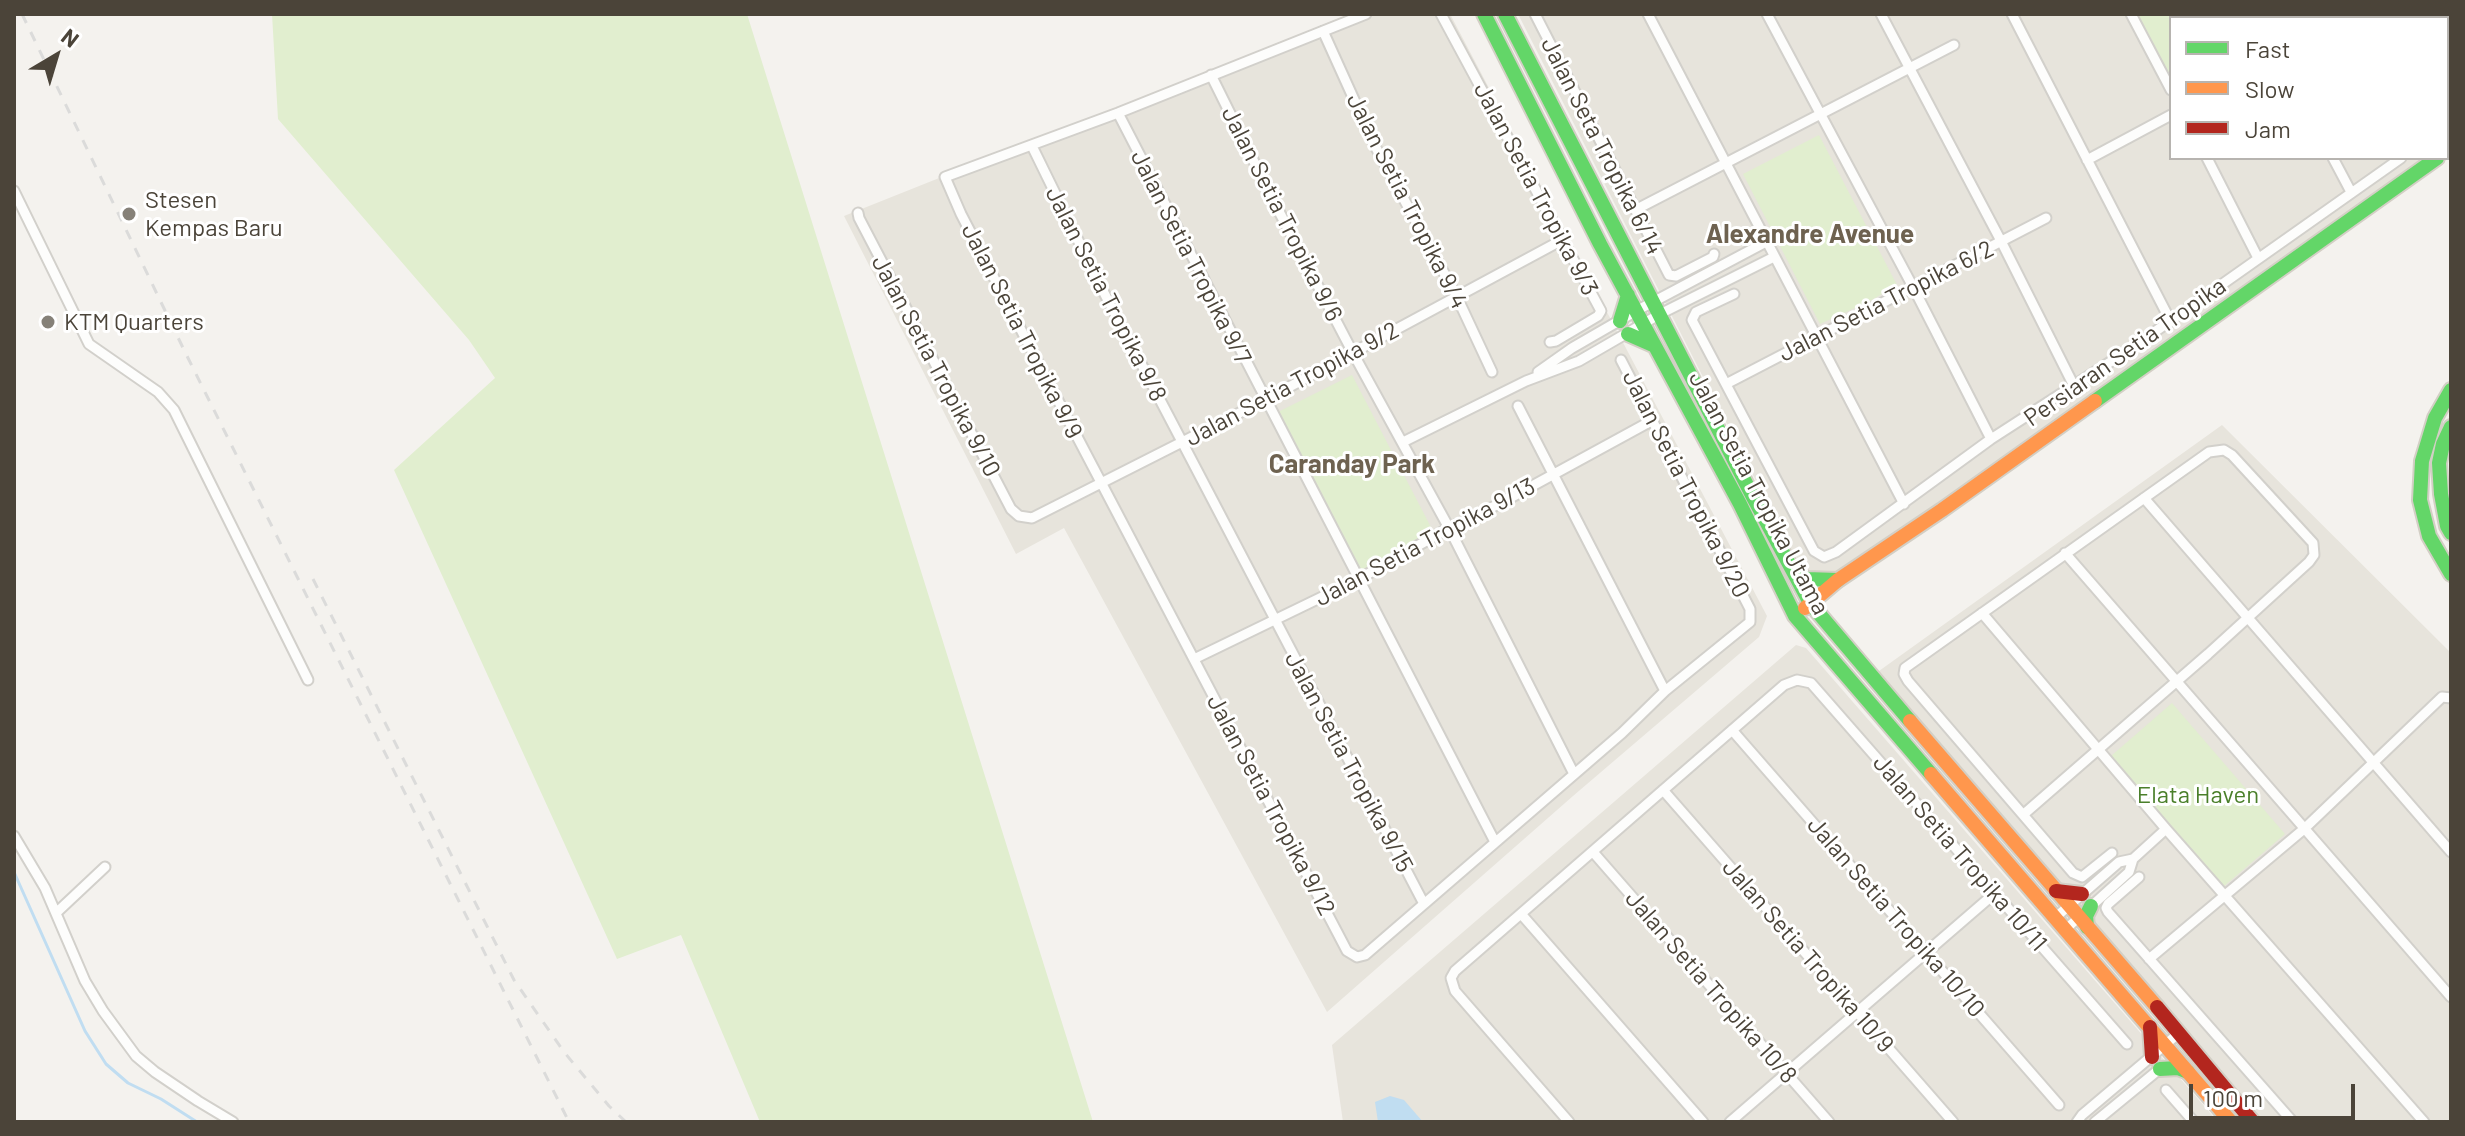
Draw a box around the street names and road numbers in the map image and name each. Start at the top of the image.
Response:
street label: Jalan Seta Tropika 6/14 [1535,33,1669,259]
street label: Jalan Setia Tropika 9/3 [1468,78,1604,300]
street label: Jalan Setia Tropika 9/4 [1340,89,1474,313]
street label: Jalan Setia Tropika 9/6 [1215,102,1349,326]
street label: Jalan Setia Tropika 9/7 [1125,145,1257,369]
street label: Jalan Setia Tropika 9/8 [1039,182,1173,406]
street label: Jalan Setia Tropika 9/9 [955,219,1089,443]
street label: Jalan Setia Tropika 6/2 [1774,234,1998,368]
street label: Jalan Setia Tropika 9/10 [865,250,1007,482]
street label: Persiaran Setia Tropika [2018,271,2232,433]
street label: Jalan Setia Tropika 9/2 [1180,316,1404,452]
street label: Jalan Setia Tropika 9/20 [1616,366,1756,602]
street label: Jalan Setia Tropika Utama [1683,367,1835,619]
street label: Jalan Setia Tropika 9/13 [1310,472,1540,612]
street label: Jalan Setia Tropika 9/15 [1279,647,1419,877]
street label: Jalan Setia Tropika 9/12 [1201,690,1341,920]
street label: Jalan Setia Tropika 10/11 [1867,749,2053,957]
street label: Jalan Setia Tropika 10/10 [1801,811,1991,1023]
street label: Jalan Setia Tropika 10/9 [1716,854,1900,1058]
street label: Jalan Setia Tropika 10/8 [1619,885,1803,1089]

